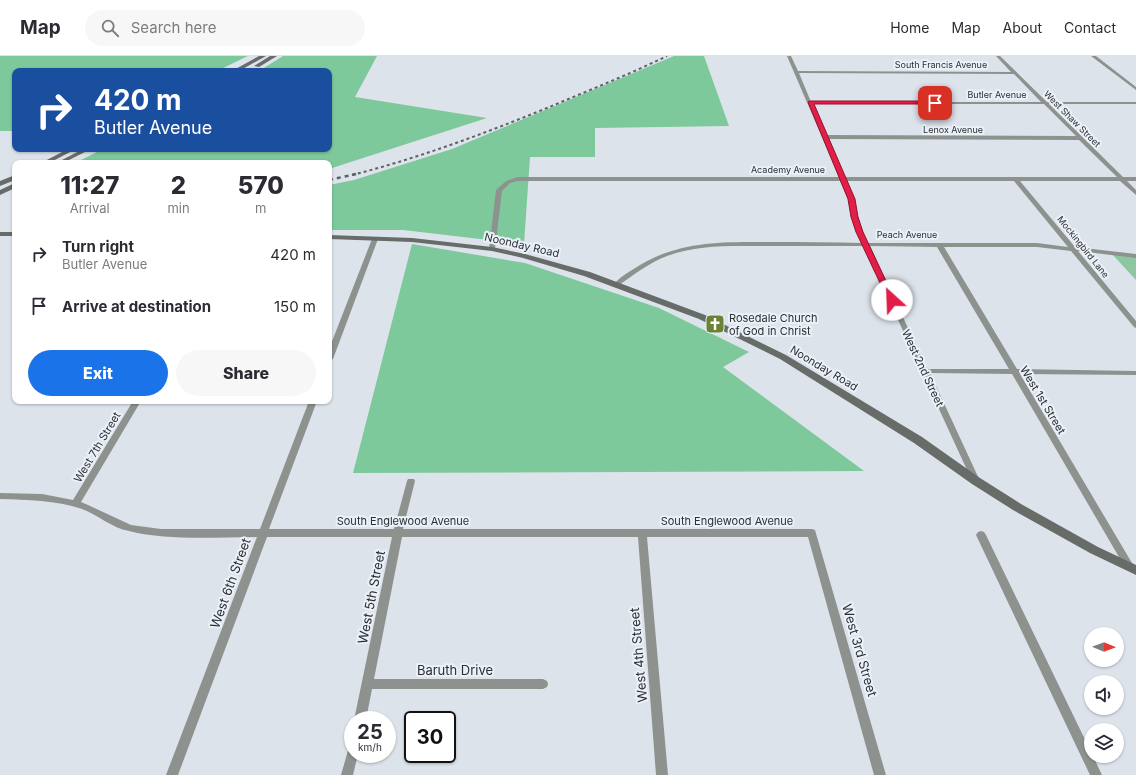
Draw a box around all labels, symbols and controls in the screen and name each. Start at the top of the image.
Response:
search box [85,10,365,46]
text: Map [20,16,61,39]
icon: search [99,17,121,39]
text: Search here [131,18,216,37]
text: Home [890,19,929,36]
text: Map [951,19,981,36]
text: About [1003,19,1042,36]
text: Contact [1064,19,1116,36]
street label: South Francis Avenue [895,59,987,70]
text: 420 m [94,83,182,117]
icon: right [28,84,80,136]
pin [918,86,952,120]
street label: West Shaw Street [1042,88,1103,149]
street label: Butler Avenue [967,89,1027,100]
icon: arrive [924,92,946,114]
text: Butler Avenue [94,117,212,138]
street label: Lenox Avenue [923,124,983,135]
street label: Academy Avenue [751,164,825,175]
text: 11:27 [60,171,119,200]
text: 2 [171,171,186,200]
text: 570 [238,171,284,200]
text: Arrival [70,200,110,216]
text: min [167,200,190,216]
text: m [255,200,266,216]
street label: Mockingbird Lane [1055,214,1112,280]
street label: Peach Avenue [877,229,937,240]
street label: Noonday Road [483,230,561,260]
text: Turn right [62,237,134,256]
icon: right [28,243,50,265]
text: 420 m [270,245,316,264]
text: Butler Avenue [62,256,147,272]
position arrow [871,279,913,321]
icon: arrive [28,295,50,317]
text: Arrive at destination [62,297,211,316]
text: 150 m [274,297,316,316]
place label: Rosedale Church of God in Christ [729,311,818,338]
church icon: Rosedale Church of God in Christ [704,313,726,335]
street label: West 2nd Street [899,327,947,409]
street label: Noonday Road [788,342,860,394]
button: Exit [28,350,168,396]
button: Share [176,350,316,396]
street label: West 1st Street [1017,363,1069,437]
street label: West 7th Street [70,409,124,485]
street label: South Englewood Avenue [337,514,469,528]
street label: South Englewood Avenue [661,514,793,528]
street label: West 6th Street [206,536,254,630]
street label: West 5th Street [354,549,388,645]
street label: West 3rd Street [839,602,881,698]
street label: West 4th Street [626,607,650,703]
north arrow [1084,627,1124,667]
map controls [1084,627,1124,763]
street label: Baruth Drive [417,662,493,678]
button: sound [1084,675,1124,715]
speed limit sign: 30 [404,711,456,763]
text: 25 [357,720,383,744]
button: layers [1084,723,1124,763]
text: km/h [358,741,382,753]

